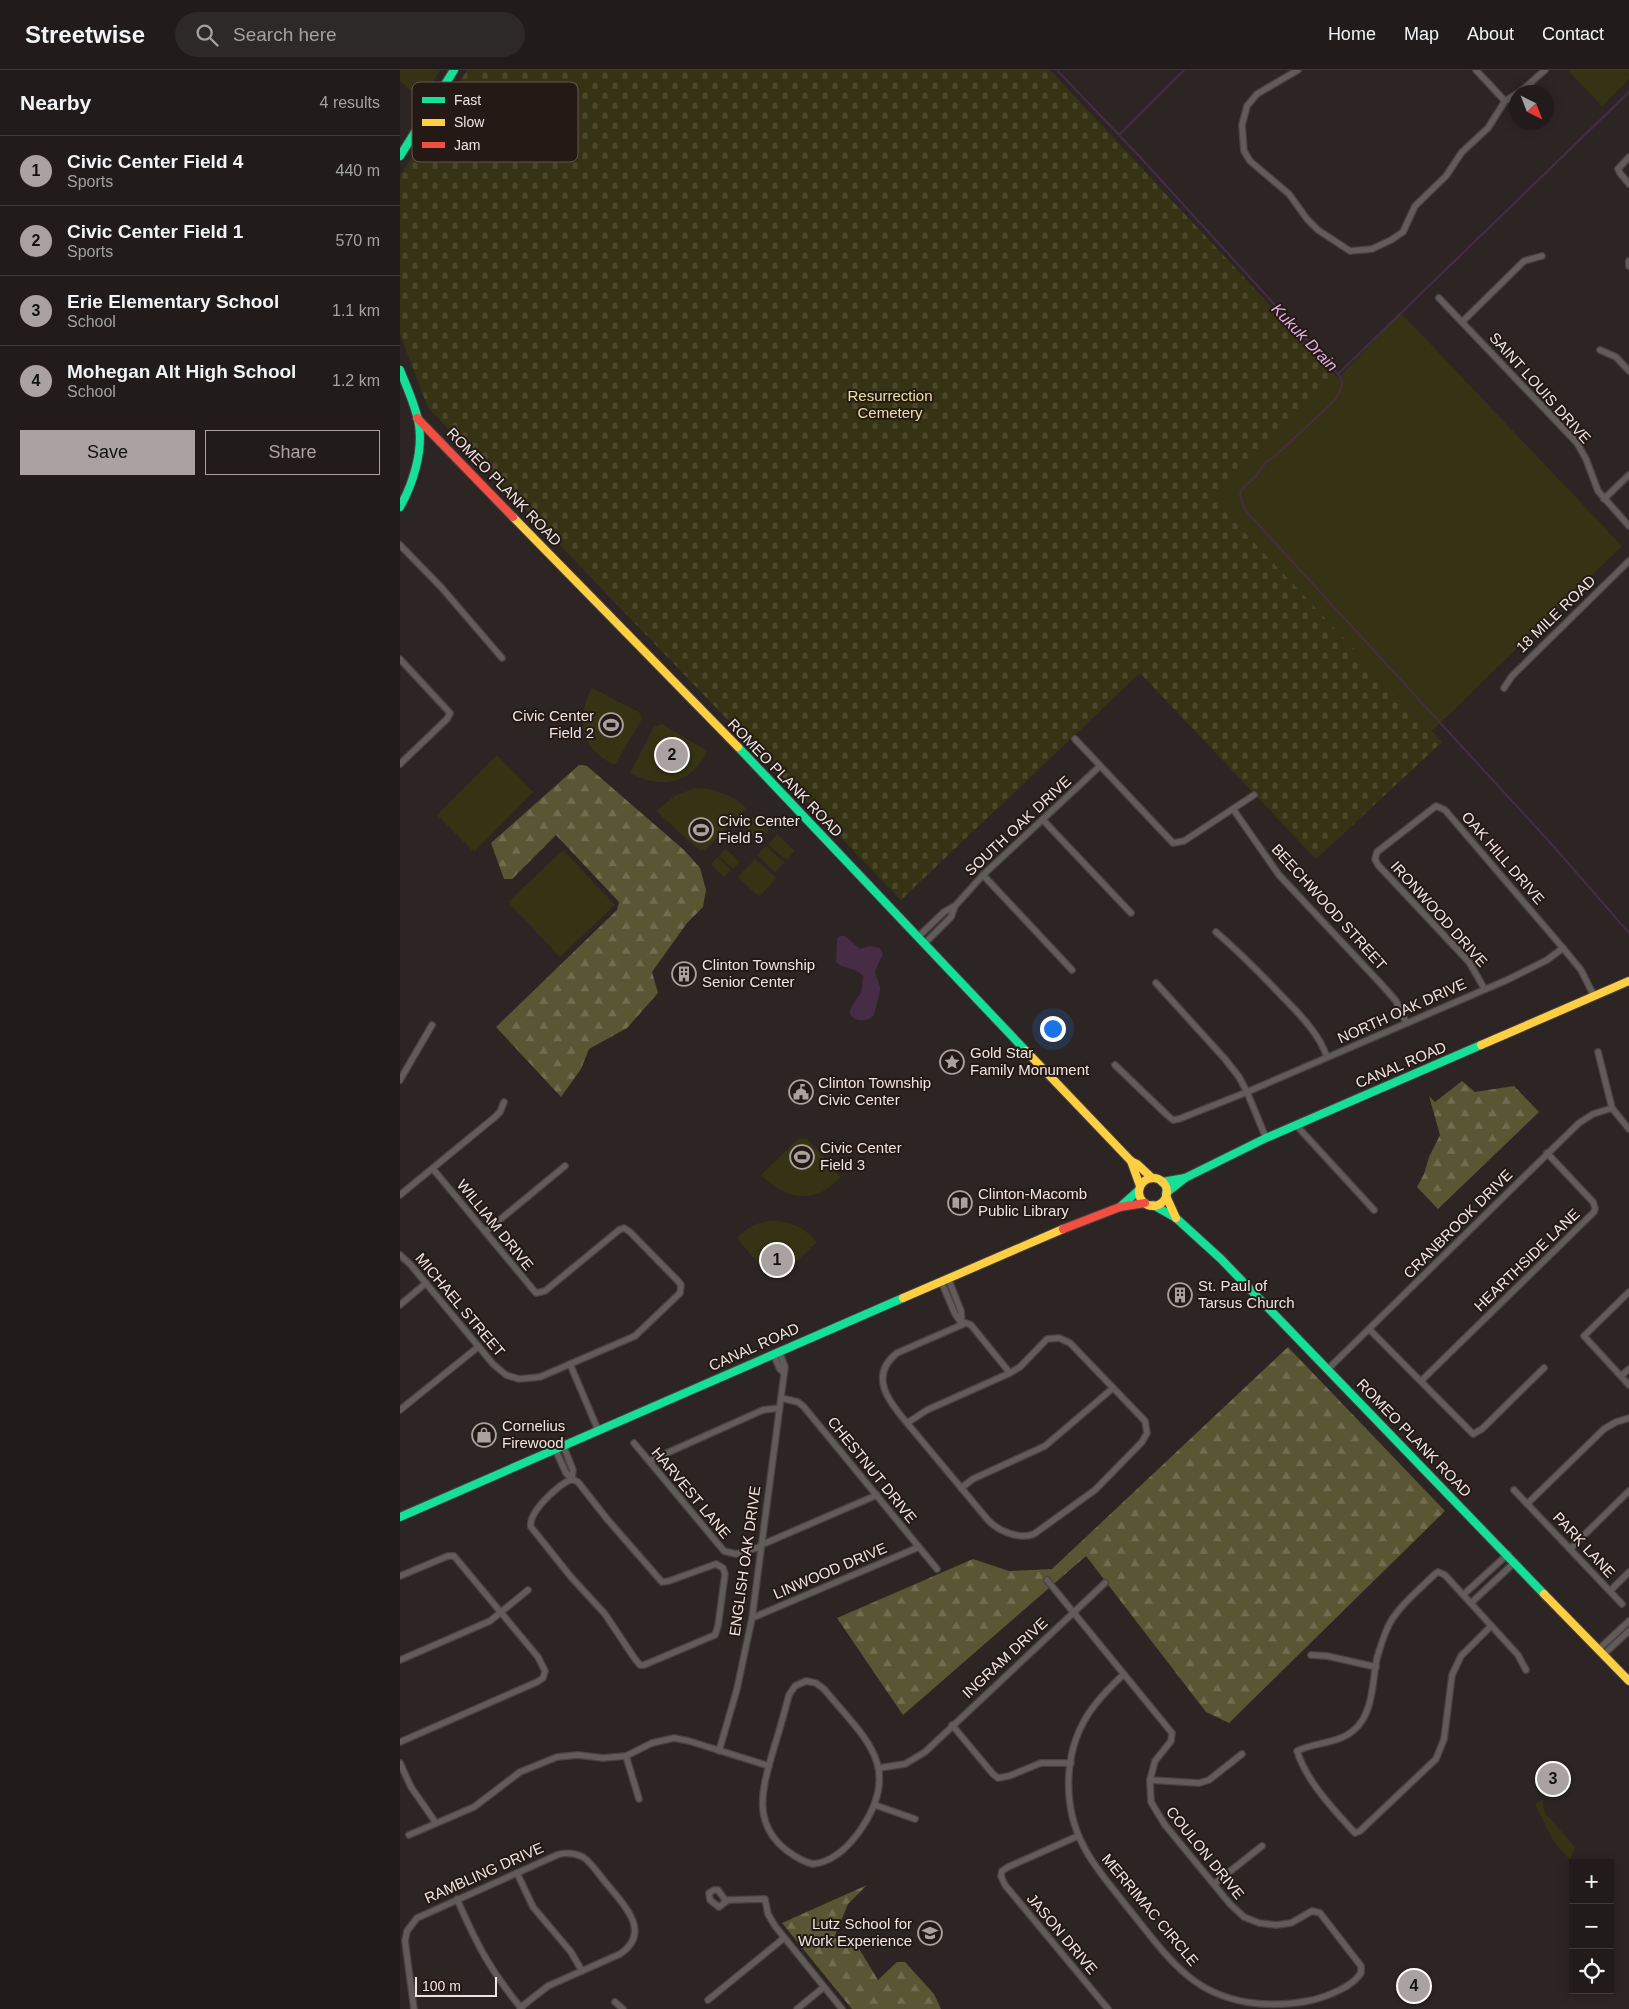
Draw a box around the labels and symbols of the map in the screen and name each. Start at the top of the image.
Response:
legend [412,82,578,162]
north arrow [1509,85,1554,130]
text: Fast [454,92,481,108]
text: Slow [454,114,485,130]
text: Jam [454,137,480,153]
water label: Kukuk Drain [1268,300,1341,375]
street label: SAINT LOUIS DRIVE [1486,329,1595,447]
park label: Resurrection Cemetery [847,387,933,421]
street label: ROMEO PLANK ROAD [444,424,565,549]
street label: 18 MILE ROAD [1513,572,1599,656]
place label: Civic Center Field 2 [512,707,594,741]
sports icon: Civic Center Field 2 [598,712,624,738]
street label: ROMEO PLANK ROAD [725,715,846,840]
pin: 2 [656,736,688,774]
street label: SOUTH OAK DRIVE [961,772,1074,879]
street label: OAK HILL DRIVE [1459,808,1548,907]
place label: Civic Center Field 5 [718,812,800,846]
sports icon: Civic Center Field 5 [688,817,714,843]
street label: BEECHWOOD STREET [1268,840,1390,973]
street label: IRONWOOD DRIVE [1388,858,1491,970]
place label: Clinton Township Senior Center [702,956,815,990]
building icon: Clinton Township Senior Center [671,961,697,987]
street label: NORTH OAK DRIVE [1335,975,1469,1047]
your location [1040,1016,1066,1042]
street label: CANAL ROAD [1353,1038,1449,1091]
place label: Gold Star Family Monument [970,1044,1090,1078]
place icon: Gold Star Family Monument [939,1049,965,1075]
place label: Clinton Township Civic Center [818,1074,931,1108]
public building icon: Clinton Township Civic Center [788,1079,814,1105]
place label: Civic Center Field 3 [820,1139,902,1173]
sports icon: Civic Center Field 3 [789,1144,815,1170]
street label: CRANBROOK DRIVE [1400,1166,1516,1282]
street label: WILLIAM DRIVE [454,1176,537,1273]
place label: Clinton-Macomb Public Library [978,1185,1087,1219]
library icon: Clinton-Macomb Public Library [947,1190,973,1216]
street label: HEARTHSIDE LANE [1470,1205,1583,1314]
pin: 1 [761,1241,793,1279]
street label: MICHAEL STREET [412,1250,509,1360]
place label: St. Paul of Tarsus Church [1198,1277,1295,1311]
building icon: St. Paul of Tarsus Church [1167,1282,1193,1308]
street label: CANAL ROAD [706,1319,802,1374]
street label: ROMEO PLANK ROAD [1354,1375,1475,1500]
street label: CHESTNUT DRIVE [824,1413,920,1526]
place label: Cornelius Firewood [502,1417,565,1451]
shop icon: Cornelius Firewood [471,1422,497,1448]
street label: HARVEST LANE [648,1444,734,1542]
street label: ENGLISH OAK DRIVE [726,1485,763,1637]
street label: PARK LANE [1550,1508,1619,1581]
street label: LINWOOD DRIVE [770,1539,889,1602]
street label: INGRAM DRIVE [959,1614,1051,1701]
pin: 3 [1537,1760,1569,1798]
street label: COULON DRIVE [1163,1803,1248,1902]
street label: RAMBLING DRIVE [422,1839,546,1906]
street label: MERRIMAC CIRCLE [1099,1850,1202,1969]
street label: JASON DRIVE [1024,1890,1101,1977]
place label: Lutz School for Work Experience [798,1915,912,1949]
school or university icon: Lutz School for Work Experience [917,1920,943,1946]
pin: 4 [1398,1967,1430,2005]
scale bar [415,1974,498,1997]

